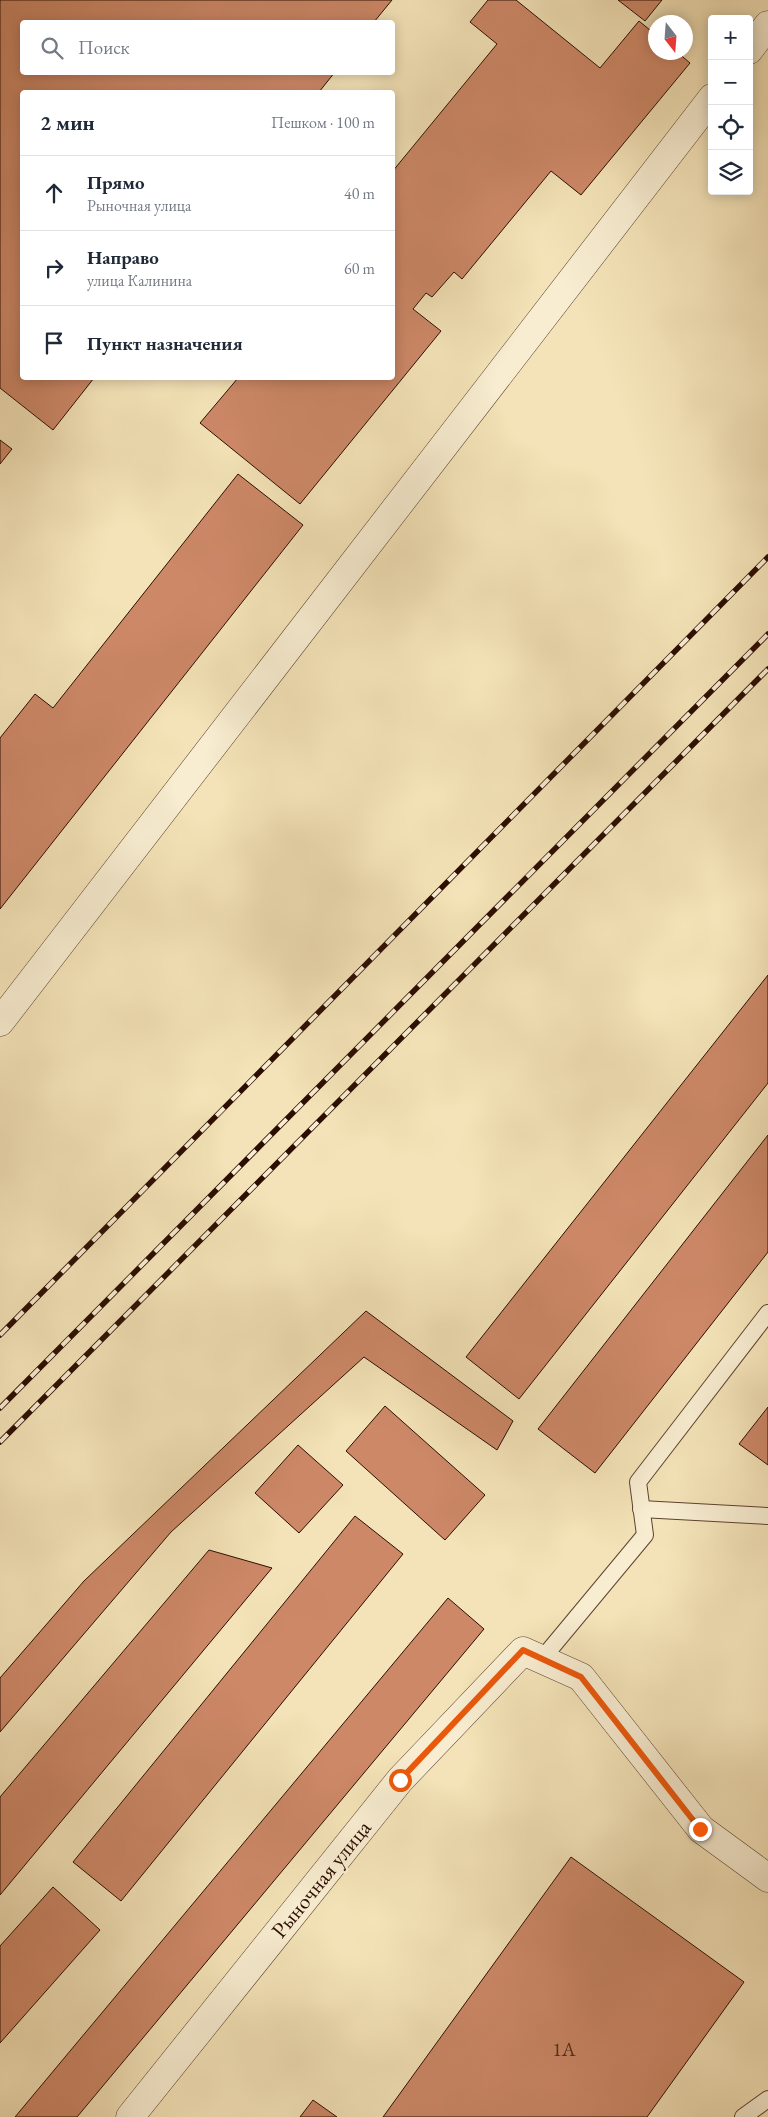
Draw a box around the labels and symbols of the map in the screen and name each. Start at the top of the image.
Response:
north arrow [648,15,693,60]
route start [389,1769,412,1792]
street label: Рыночная улица [265,1814,378,1944]
route end [689,1818,712,1841]
house number: 1А [552,2036,576,2062]

